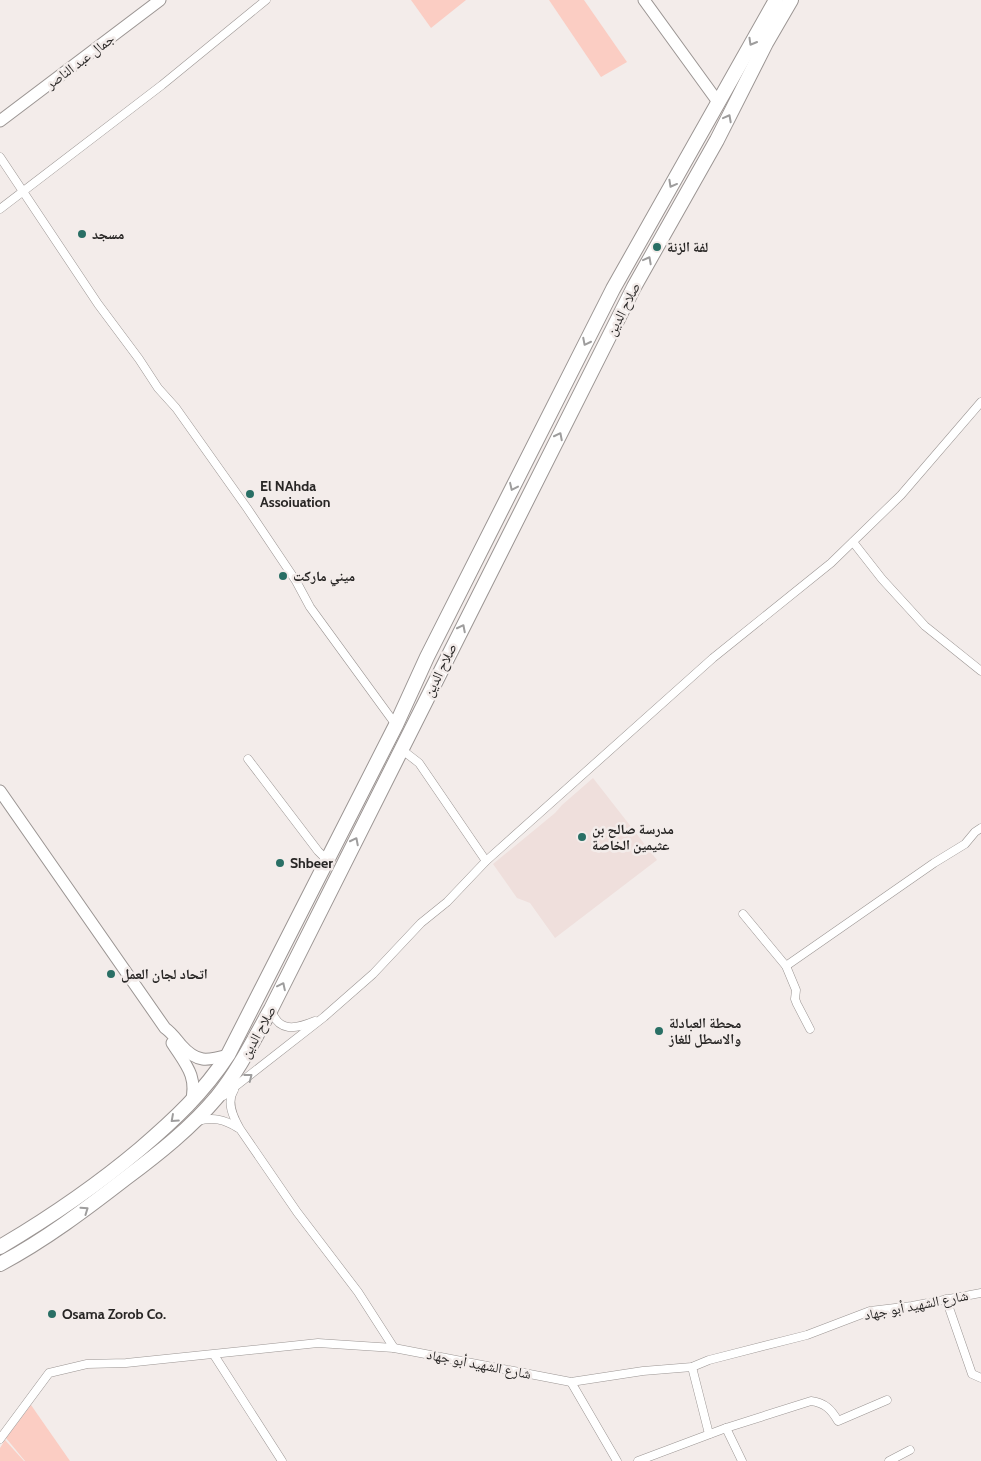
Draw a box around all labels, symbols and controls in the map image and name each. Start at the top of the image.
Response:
street label: جمال عبد الناصر [41,29,118,93]
one-way arrow [748,37,758,46]
one-way arrow [722,114,732,123]
one-way arrow [668,179,678,188]
place label: مسجد [92,225,124,243]
marker: مسجد [76,228,88,240]
place label: لفة الزنة [667,238,708,256]
marker: لفة الزنة [651,241,663,253]
one-way arrow [642,256,652,265]
street label: صلاح الدين [602,279,645,339]
one-way arrow [582,337,592,346]
one-way arrow [553,432,563,441]
place label: El NAhda Assoiuation [260,477,330,511]
one-way arrow [508,482,519,491]
marker: El NAhda Assoiuation [244,488,256,500]
place label: ميني ماركت [293,567,355,587]
marker: ميني ماركت [277,570,289,582]
one-way arrow [456,624,466,633]
street label: صلاح الدين [419,640,462,700]
place label: مدرسة صالح بن عثيمين الخاصة [592,820,674,854]
marker: مدرسة صالح بن عثيمين الخاصة [576,831,588,843]
one-way arrow [349,837,359,846]
place label: Shbeer [290,854,333,872]
marker: Shbeer [274,857,286,869]
place label: اتحاد لجان العمل [121,965,208,983]
marker: اتحاد لجان العمل [105,968,117,980]
one-way arrow [276,982,286,991]
street label: صلاح الدين [236,1002,281,1062]
place label: محطة العبادلة والاسطل للغاز [668,1014,741,1048]
marker: محطة العبادلة والاسطل للغاز [653,1025,665,1037]
one-way arrow [244,1073,253,1082]
one-way arrow [171,1113,180,1122]
one-way arrow [80,1207,89,1216]
street label: شارع الشهيد أبو جهاد [862,1286,970,1325]
place label: Osama Zorob Co. [62,1305,166,1323]
marker: Osama Zorob Co. [46,1308,58,1320]
street label: شارع الشهيد أبو جهاد [425,1345,533,1384]

